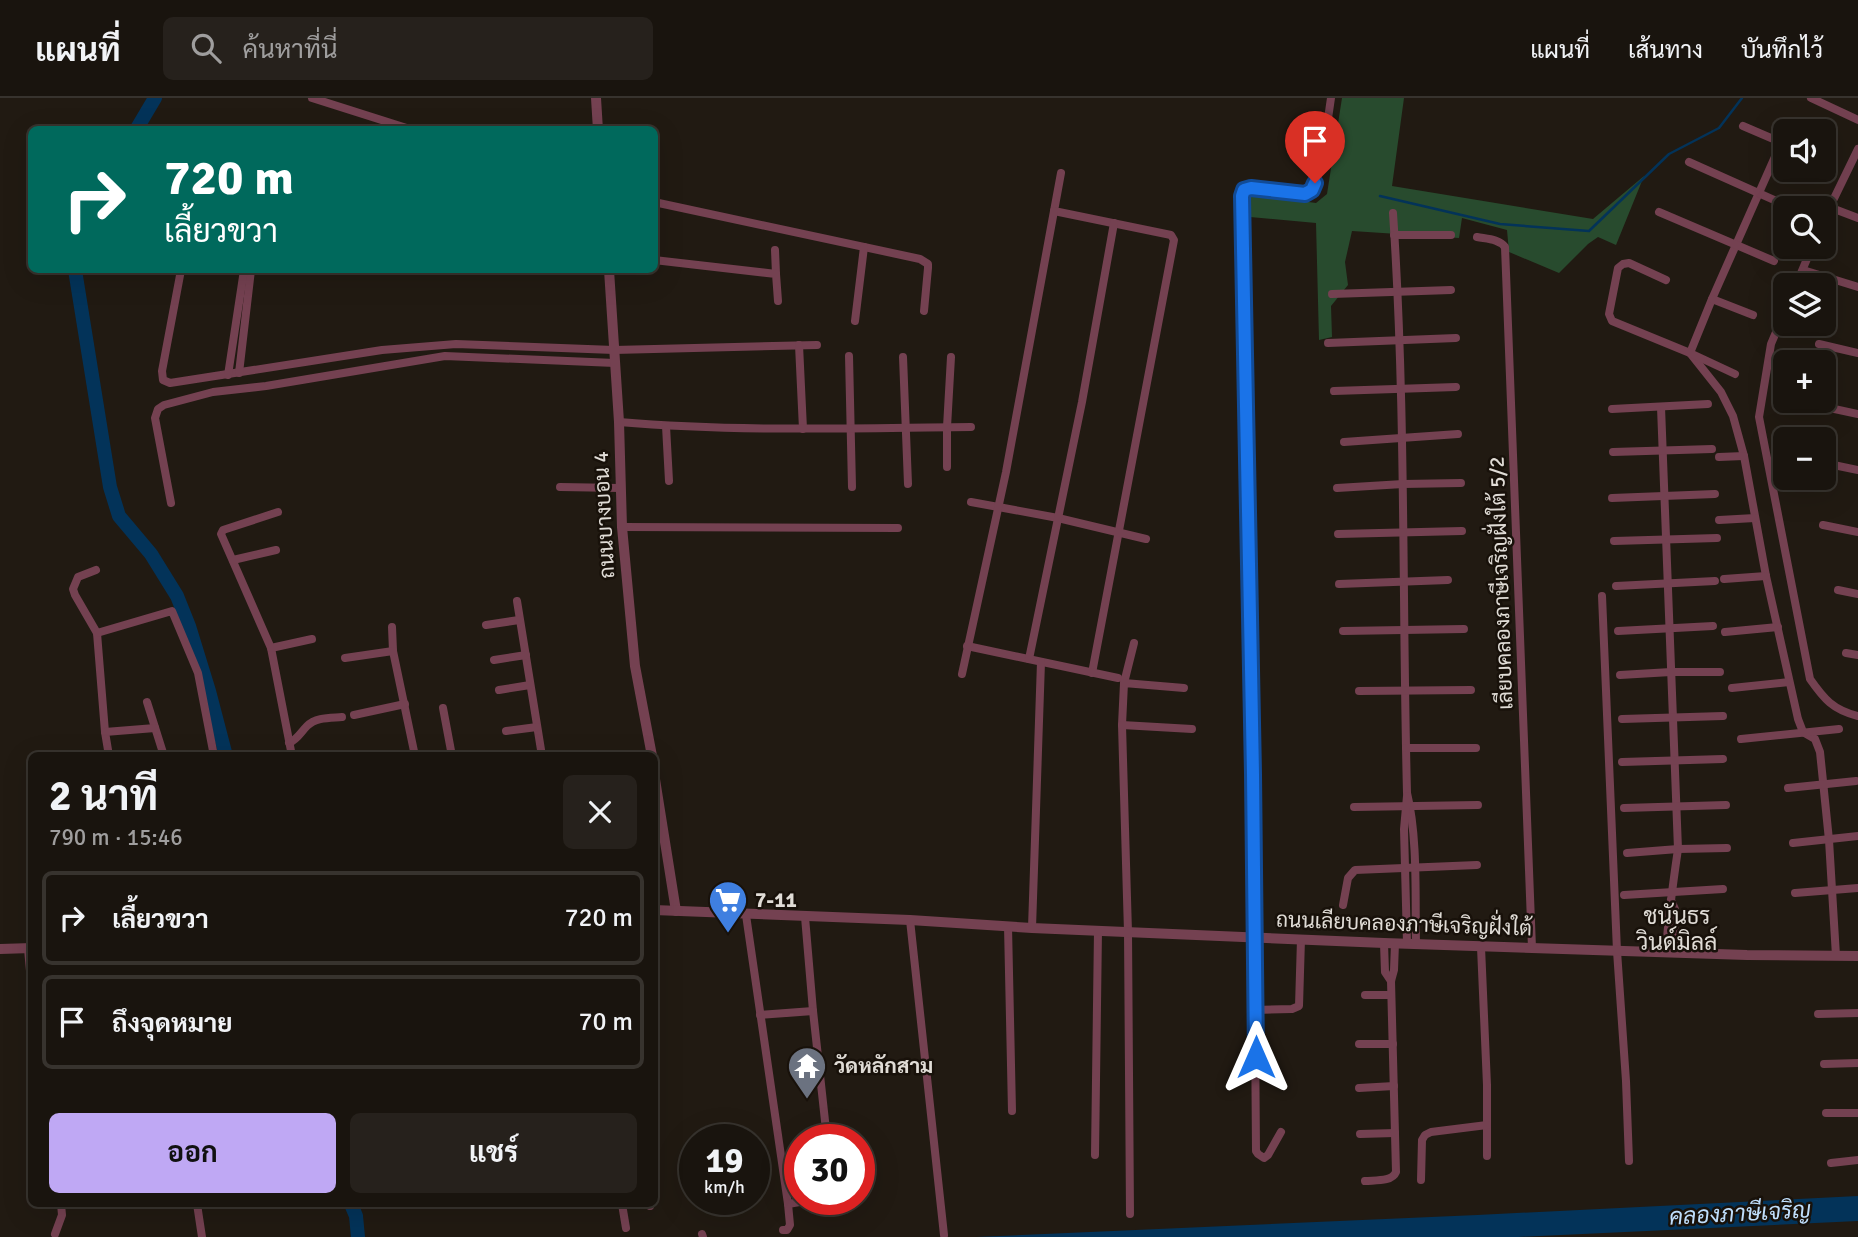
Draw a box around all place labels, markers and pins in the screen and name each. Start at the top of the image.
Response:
pin [1285,111,1345,183]
supermarket icon: 7-11 [707,879,749,934]
place label: 7-11 [755,887,797,913]
temple icon: วัดหลักสาม [786,1045,828,1100]
place label: วัดหลักสาม [834,1053,933,1079]

